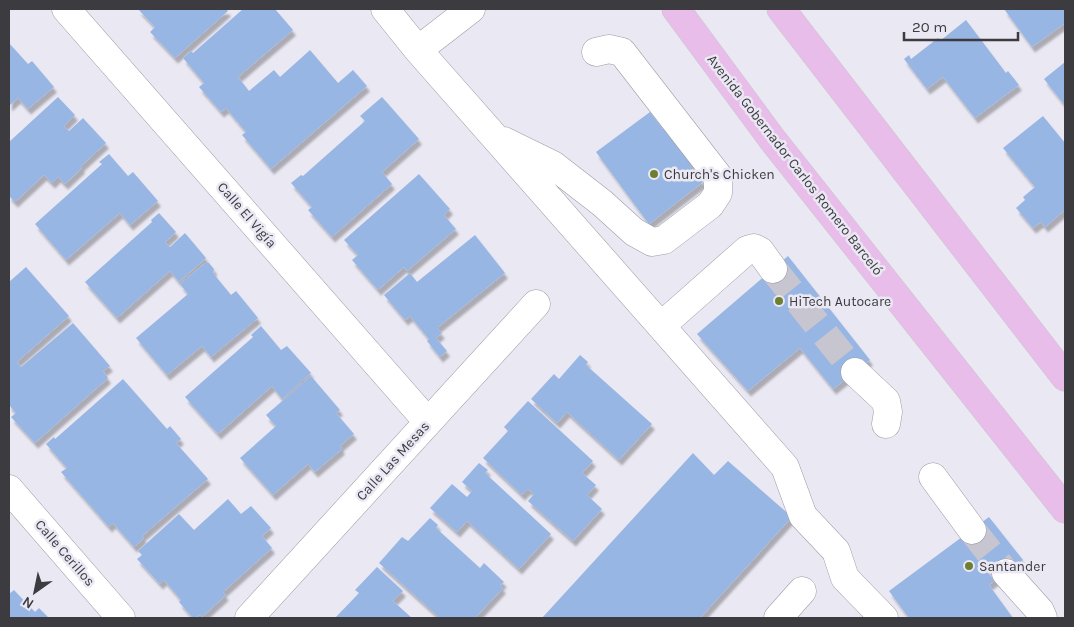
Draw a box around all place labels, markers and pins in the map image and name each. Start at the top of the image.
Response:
place label: Church's Chicken [664,166,775,183]
marker: Church's Chicken [648,168,660,180]
place label: HiTech Autocare [789,293,891,310]
marker: HiTech Autocare [773,295,785,307]
place label: Santander [979,558,1047,575]
marker: Santander [963,560,975,572]

